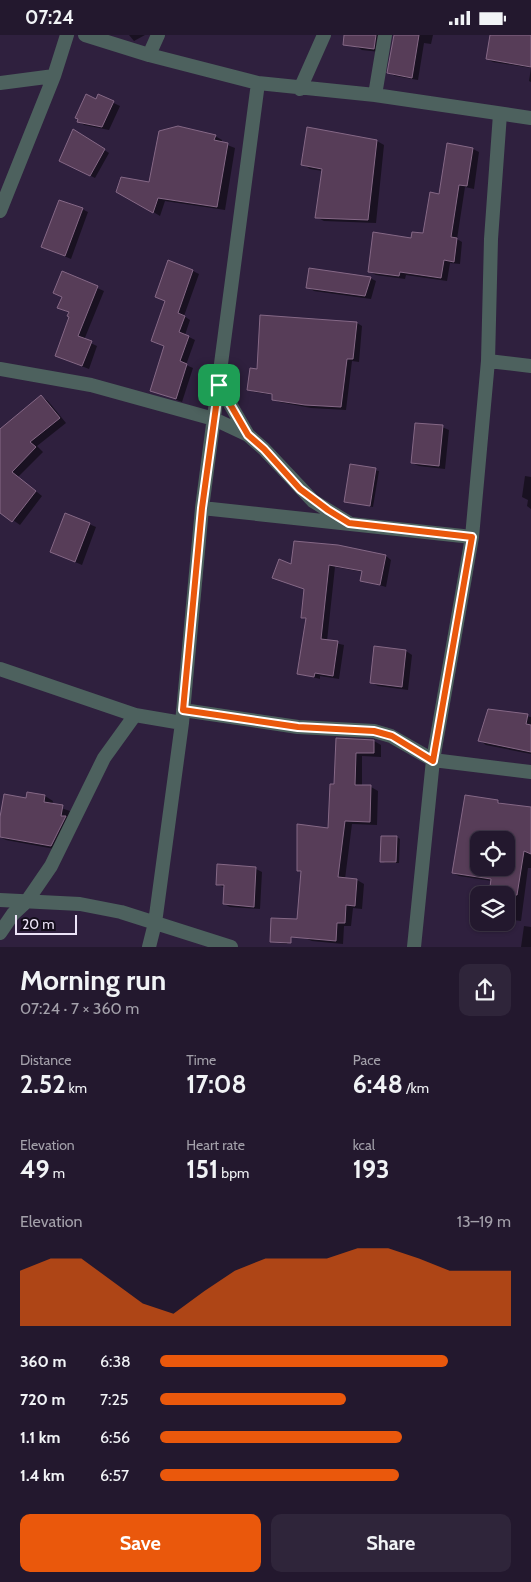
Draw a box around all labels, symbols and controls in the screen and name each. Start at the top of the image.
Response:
text: 07:24 [25,6,74,29]
pin [198,364,240,406]
icon: arrive [205,371,233,399]
map controls [470,831,515,931]
button: locate [470,831,515,876]
button: layers [470,886,515,931]
scale bar [15,912,78,935]
text: 20 m [22,915,55,933]
text: Morning run [20,963,166,997]
button: share [459,964,511,1016]
text: 07:24 · 7 × 360 m [20,999,139,1018]
text: Distance [20,1051,72,1069]
text: Time [186,1051,216,1069]
text: Pace [353,1051,381,1069]
text: 2.52 [20,1069,65,1099]
text: 17:08 [186,1069,247,1099]
text: 6:48 [353,1069,403,1099]
text: km [65,1079,87,1097]
text: /km [403,1079,429,1097]
text: Elevation [20,1136,75,1154]
text: Heart rate [186,1136,245,1154]
text: kcal [353,1136,375,1154]
text: 49 [20,1154,50,1184]
text: 151 [186,1154,218,1184]
text: 193 [353,1154,389,1184]
text: m [50,1164,65,1182]
text: bpm [218,1164,249,1182]
text: Elevation [20,1212,83,1231]
text: 13–19 m [457,1212,511,1231]
text: 360 m [20,1352,66,1371]
text: 6:38 [100,1352,131,1371]
text: 720 m [20,1390,65,1409]
text: 7:25 [100,1390,128,1409]
text: 1.1 km [20,1428,60,1447]
text: 6:56 [100,1428,130,1447]
text: 1.4 km [20,1466,65,1485]
text: 6:57 [100,1466,129,1485]
button: Save [20,1514,261,1572]
button: Share [271,1514,511,1572]

